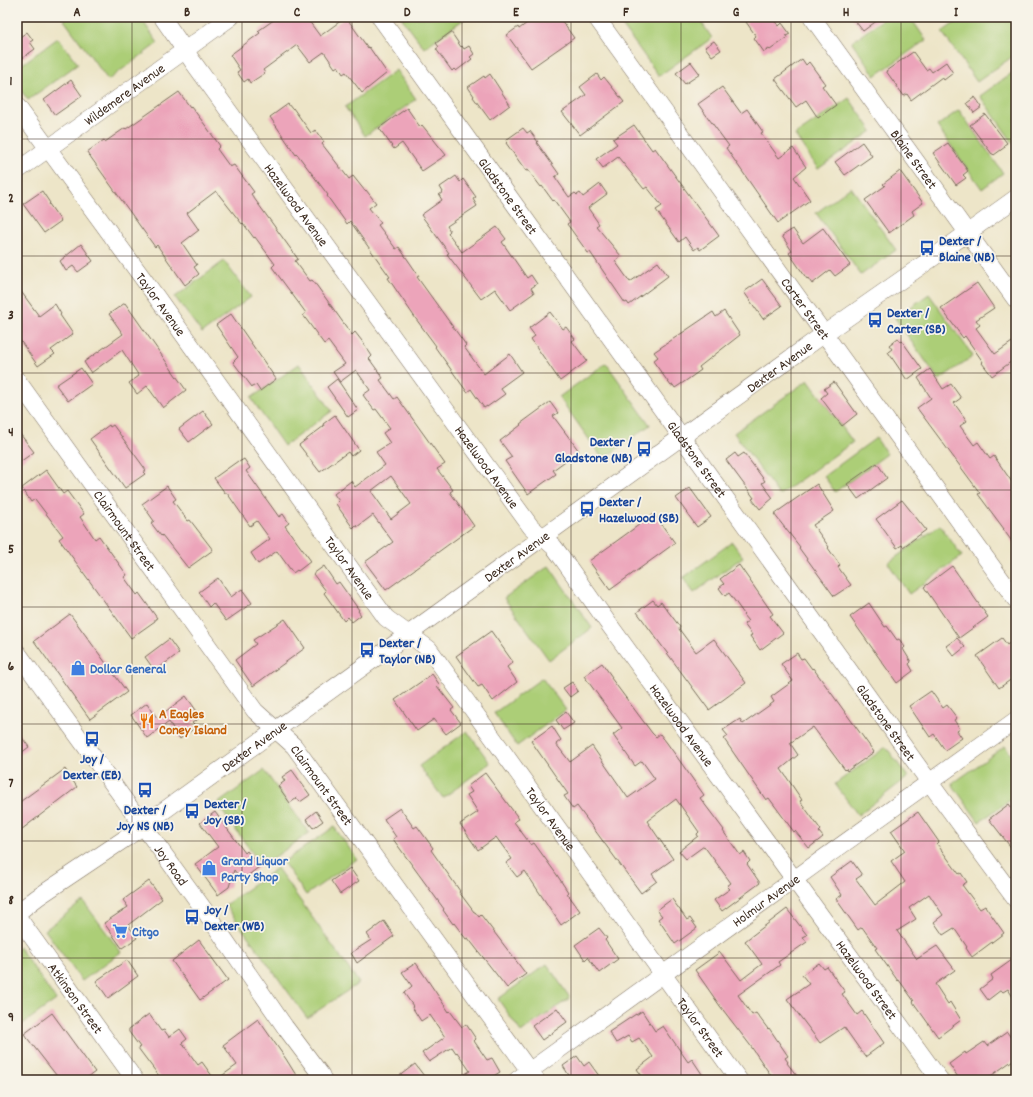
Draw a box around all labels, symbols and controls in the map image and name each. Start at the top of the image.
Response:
text: A [73,4,81,23]
text: B [184,4,190,23]
text: C [294,4,301,23]
text: D [404,4,411,23]
text: E [513,4,520,23]
text: F [623,4,629,23]
text: G [733,4,740,23]
text: H [843,4,850,23]
text: I [954,4,959,23]
street label: Wildemere Avenue [81,60,170,132]
text: 1 [10,73,13,92]
street label: Blaine Street [884,126,941,194]
street label: Gladstone Street [472,154,541,240]
street label: Hazelwood Avenue [258,160,332,251]
text: 2 [8,190,14,209]
place label: Dexter / Blaine (NB) [939,232,995,268]
bus stop icon: Dexter / Blaine (NB) [918,239,936,257]
street label: Taylor Avenue [130,269,189,341]
street label: Carter Street [775,274,834,345]
place label: Dexter / Carter (SB) [887,304,946,340]
text: 3 [8,307,14,326]
bus stop icon: Dexter / Carter (SB) [866,311,884,329]
street label: Dexter Avenue [743,337,817,399]
street label: Gladstone Street [661,417,730,503]
street label: Hazelwood Avenue [449,422,523,514]
text: 4 [8,424,14,443]
place label: Dexter / Gladstone (NB) [555,433,632,469]
bus stop icon: Dexter / Gladstone (NB) [635,440,653,458]
street label: Clairmount Street [87,487,159,576]
place label: Dexter / Hazelwood (SB) [599,493,679,529]
bus stop icon: Dexter / Hazelwood (SB) [578,500,596,518]
street label: Dexter Avenue [481,527,555,588]
street label: Taylor Avenue [319,533,378,605]
text: 5 [8,541,14,560]
place label: Dexter / Taylor (NB) [379,634,436,670]
bus stop icon: Dexter / Taylor (NB) [358,641,376,659]
text: 6 [8,658,15,677]
shop icon: Dollar General [69,659,87,677]
place label: Dollar General [90,660,167,680]
street label: Hazelwood Avenue [643,680,717,772]
street label: Gladstone Street [850,680,919,766]
place label: A Eagles Coney Island [159,705,227,741]
restaurant icon: A Eagles Coney Island [138,712,156,730]
street label: Dexter Avenue [218,717,292,778]
bus stop icon: Joy / Dexter (EB) [83,730,101,748]
street label: Clairmount Street [284,741,357,830]
place label: Joy / Dexter (EB) [63,750,122,786]
text: 7 [9,775,14,794]
bus stop icon: Dexter / Joy NS (NB) [136,781,154,799]
street label: Taylor Avenue [520,784,579,856]
place label: Dexter / Joy (SB) [204,795,246,831]
place label: Dexter / Joy NS (NB) [116,801,174,837]
bus stop icon: Dexter / Joy (SB) [183,802,201,820]
street label: Joy Road [148,841,192,891]
place label: Grand Liquor Party Shop [221,852,289,888]
shop icon: Grand Liquor Party Shop [200,859,218,877]
street label: Holmur Avenue [729,870,805,933]
text: 8 [8,892,14,911]
place label: Joy / Dexter (WB) [204,901,264,937]
bus stop icon: Joy / Dexter (WB) [183,908,201,926]
supermarket icon: Citgo [111,922,129,940]
place label: Citgo [132,923,159,943]
street label: Hazelwood Street [830,937,901,1025]
street label: Atkinson Street [42,959,107,1039]
street label: Taylor Street [671,994,728,1063]
text: 9 [8,1009,14,1028]

